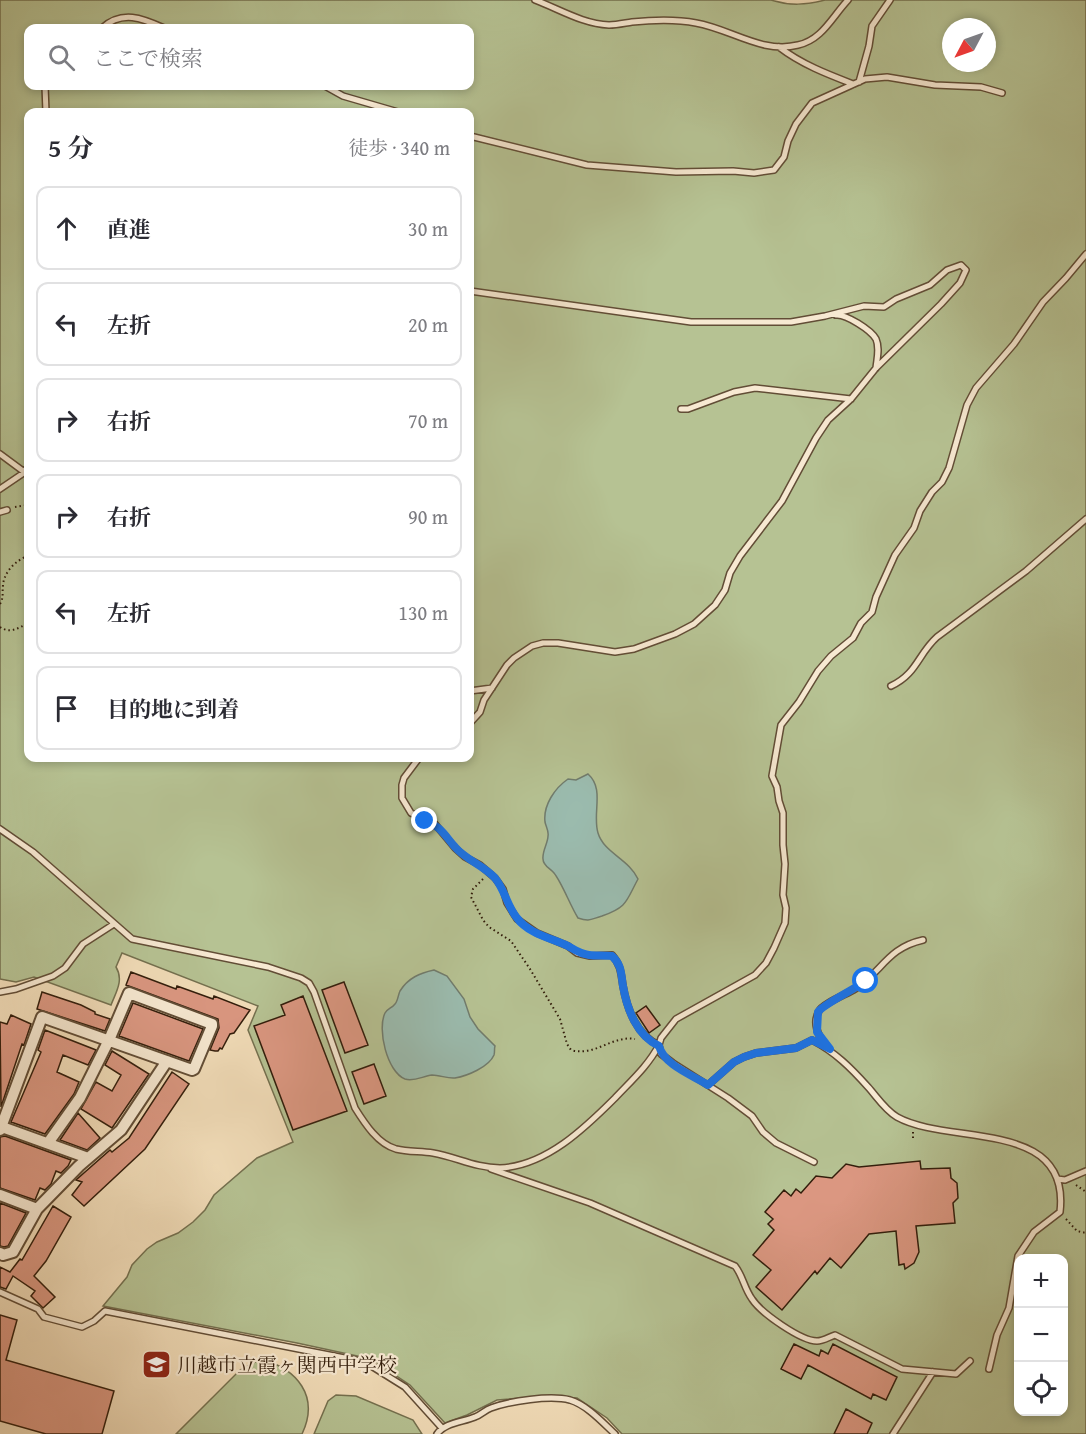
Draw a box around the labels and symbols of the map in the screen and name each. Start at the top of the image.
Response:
north arrow [942,18,996,72]
route end [411,807,437,833]
route start [852,967,878,993]
school or university icon: 川越市立霞ヶ関西中学校 [140,1348,172,1380]
place label: 川越市立霞ヶ関西中学校 [177,1350,397,1379]

